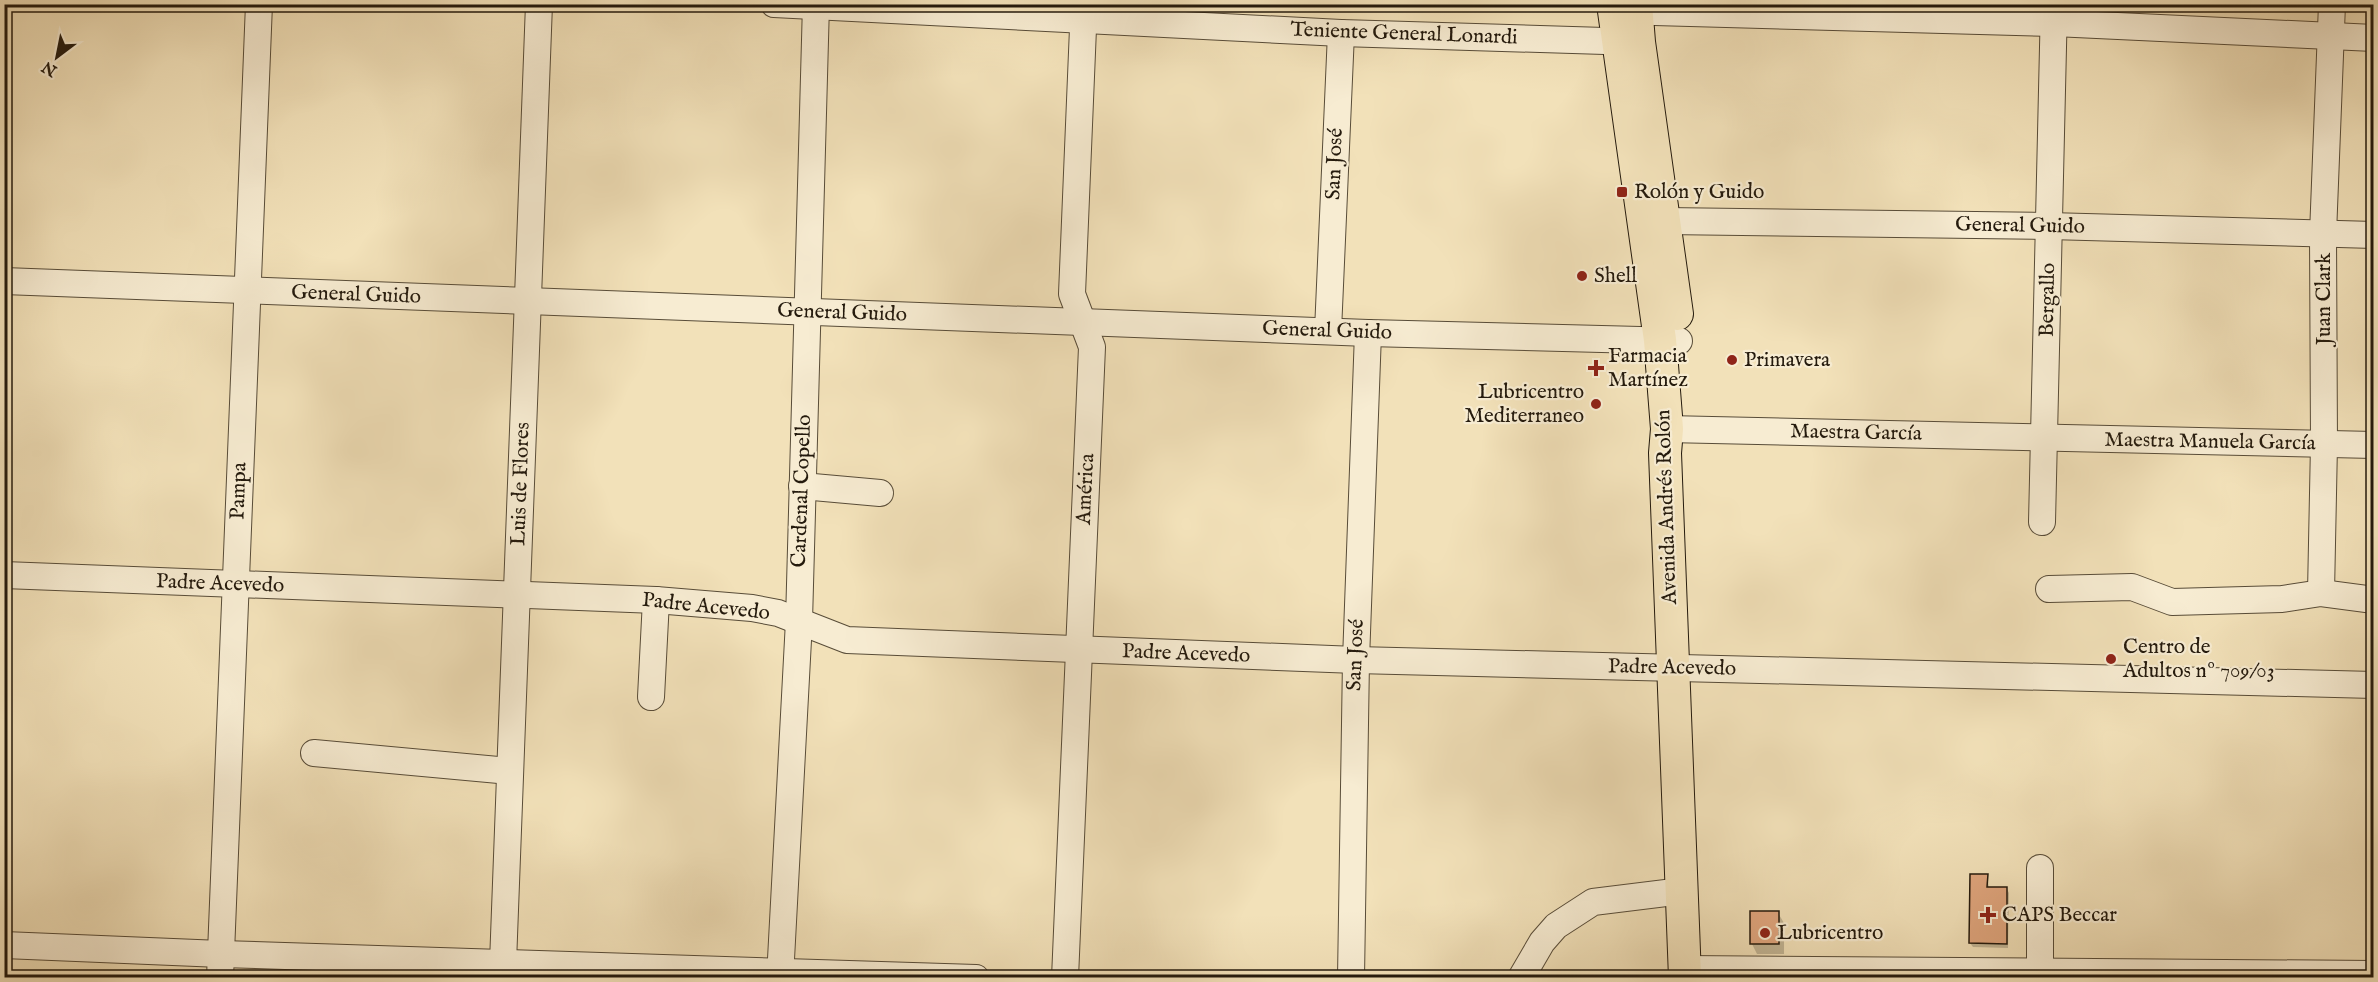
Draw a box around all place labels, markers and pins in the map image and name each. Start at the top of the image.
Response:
place label: Rolón y Guido [1634,179,1764,206]
marker: Rolón y Guido [1615,185,1629,199]
place label: Shell [1594,263,1637,290]
marker: Shell [1575,269,1589,283]
place label: Farmacia Martínez [1608,343,1688,394]
place label: Primavera [1744,347,1831,374]
marker: Primavera [1725,353,1739,367]
marker: Farmacia Martínez [1589,361,1603,375]
place label: Lubricentro Mediterraneo [1465,379,1584,430]
marker: Lubricentro Mediterraneo [1589,397,1603,411]
place label: Centro de Adultos nº 709/03 [2122,634,2275,685]
marker: Centro de Adultos nº 709/03 [2104,652,2118,666]
place label: CAPS Beccar [2002,902,2117,929]
marker: CAPS Beccar [1979,906,1997,924]
place label: Lubricentro [1777,920,1883,947]
marker: Lubricentro [1758,926,1772,940]

